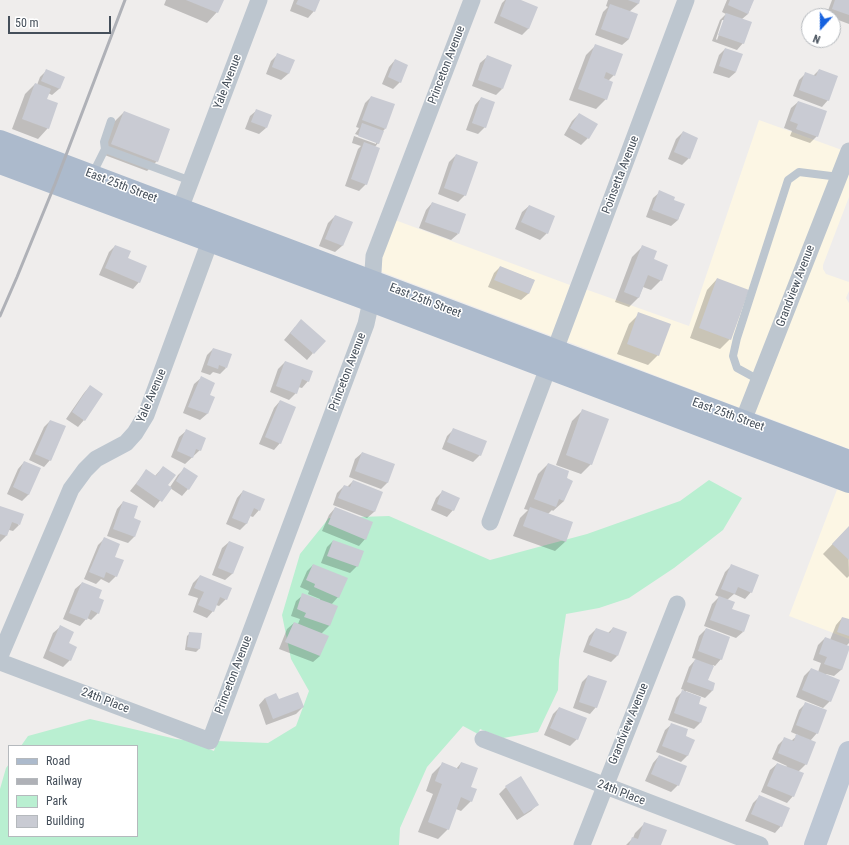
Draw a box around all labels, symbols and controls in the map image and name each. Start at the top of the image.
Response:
scale bar [10,8,113,34]
north arrow [801,8,841,48]
text: 50 m [15,16,39,30]
street label: Princeton Avenue [425,24,469,106]
text: N [811,31,822,46]
street label: Yale Avenue [211,53,245,111]
street label: Poinsetta Avenue [600,134,642,216]
street label: East 25th Street [83,166,159,206]
street label: Grandview Avenue [774,243,818,329]
street label: East 25th Street [387,281,463,321]
street label: Princeton Avenue [326,331,370,413]
street label: Yale Avenue [134,367,170,425]
street label: East 25th Street [690,395,766,435]
street label: Princeton Avenue [212,634,256,716]
street label: Grandview Avenue [606,681,652,767]
street label: 24th Place [79,685,131,717]
legend [8,745,138,837]
text: Road [46,754,70,768]
text: Railway [46,774,82,788]
street label: 24th Place [595,777,647,809]
text: Park [46,794,67,808]
text: Building [46,814,84,828]

